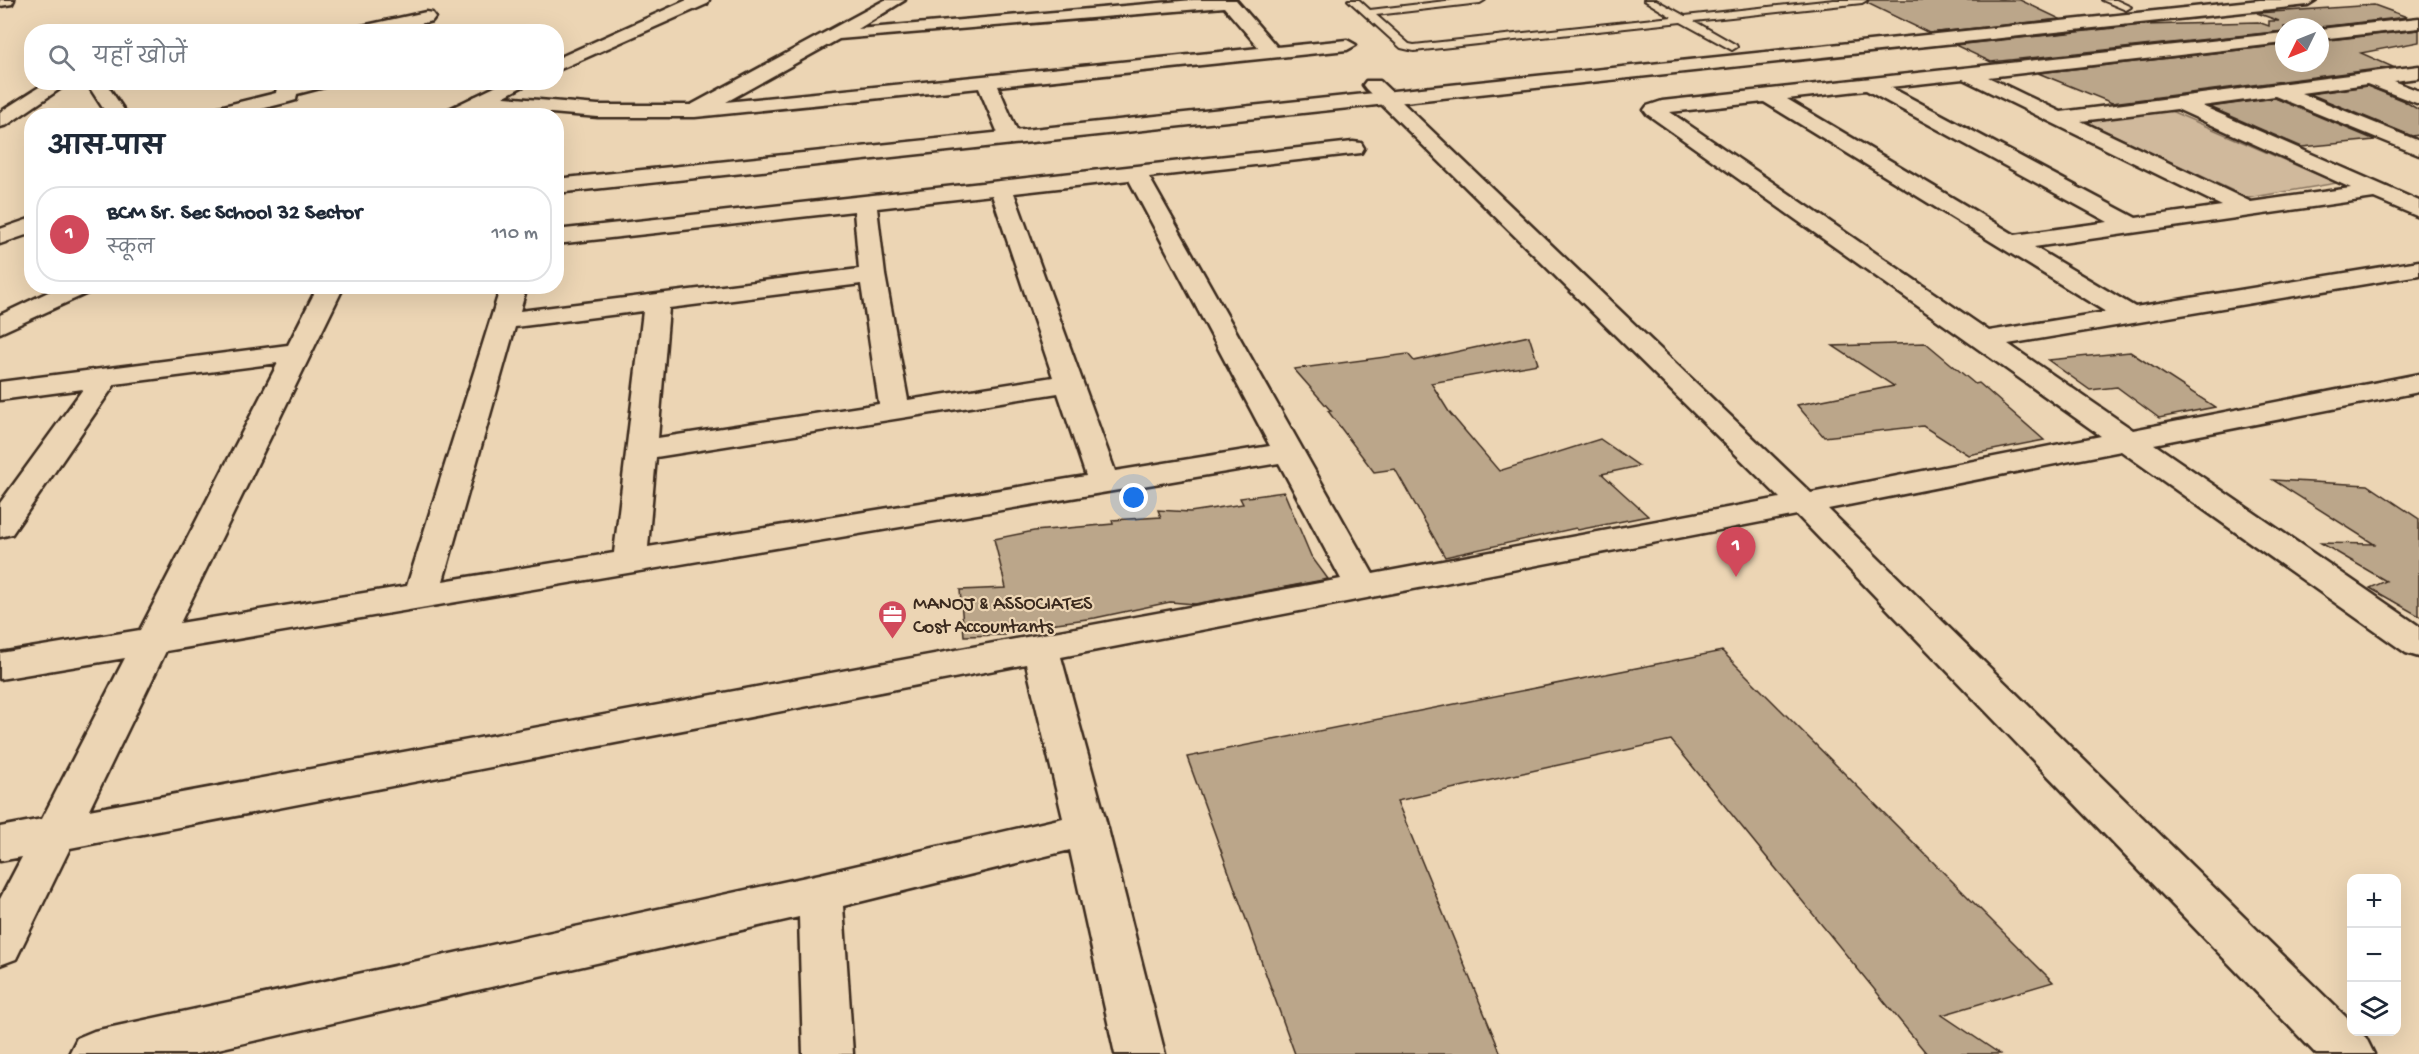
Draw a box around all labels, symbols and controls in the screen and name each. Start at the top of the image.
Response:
north arrow [2275,18,2329,72]
search box [24,24,564,90]
icon: search [45,41,78,74]
text: यहाँ खोजें [93,46,187,72]
text: आस-पास [48,134,165,165]
text: BCM Sr. Sec School 32 Sector [107,201,362,227]
text: 1 [65,223,74,246]
text: 110 m [492,223,538,246]
text: स्कूल [107,238,155,261]
your location [1119,483,1148,512]
pin: 1 [1716,528,1756,577]
place label: MANOJ & ASSOCIATES Cost Accountants [913,594,1093,640]
office icon: MANOJ & ASSOCIATES Cost Accountants [876,598,908,640]
map controls [2347,874,2401,1036]
button: + [2347,874,2401,928]
button: − [2347,928,2401,982]
button: layers [2347,982,2401,1036]

